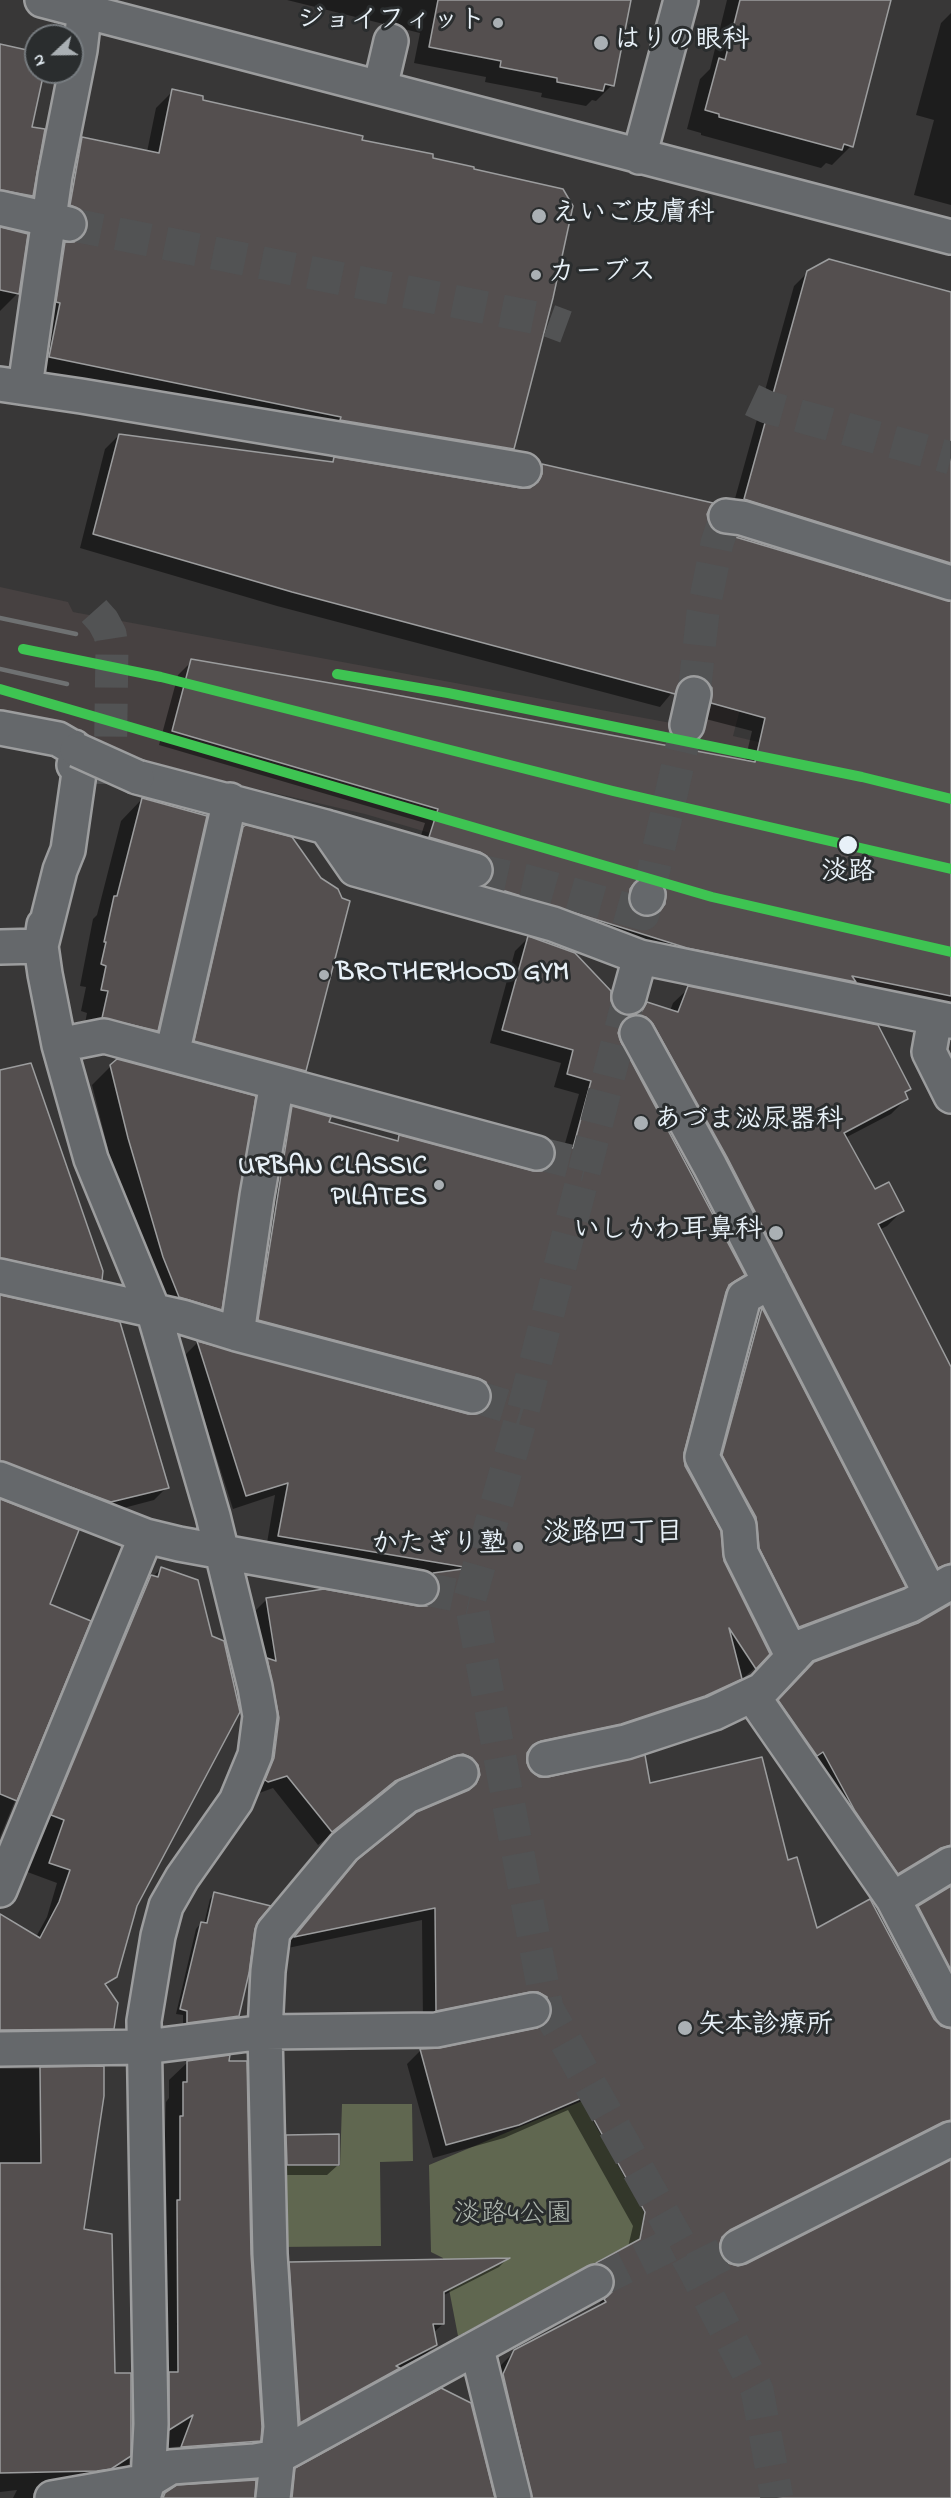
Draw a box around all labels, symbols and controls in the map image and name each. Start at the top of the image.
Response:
place label: ジョイフィット [297,7,486,39]
marker: ジョイフィット [491,16,505,30]
north arrow [24,24,84,84]
place label: はりの眼科 [614,27,749,59]
marker: はりの眼科 [592,34,610,52]
text: N [26,50,52,70]
place label: えいご皮膚科 [552,200,714,232]
marker: えいご皮膚科 [530,207,548,225]
place label: カーブス [548,259,656,291]
marker: カーブス [529,268,543,282]
marker: 淡路 [837,834,859,856]
place label: 淡路 [821,859,875,891]
place label: BROTHERHOOD GYM [336,959,569,991]
marker: BROTHERHOOD GYM [317,968,331,982]
place label: あづま泌尿器科 [654,1107,843,1139]
marker: あづま泌尿器科 [632,1114,650,1132]
place label: URBAN CLASSIC PILATES [238,1153,427,1216]
marker: URBAN CLASSIC PILATES [432,1178,446,1192]
place label: いしかわ耳鼻科 [573,1217,762,1249]
marker: いしかわ耳鼻科 [767,1224,785,1242]
district label: 淡路四丁目 [543,1518,683,1552]
place label: かたぎり塾 [371,1531,506,1563]
marker: かたぎり塾 [511,1540,525,1554]
place label: 矢本診療所 [698,2012,833,2044]
marker: 矢本診療所 [676,2019,694,2037]
park label: 淡路4公園 [453,2201,573,2233]

